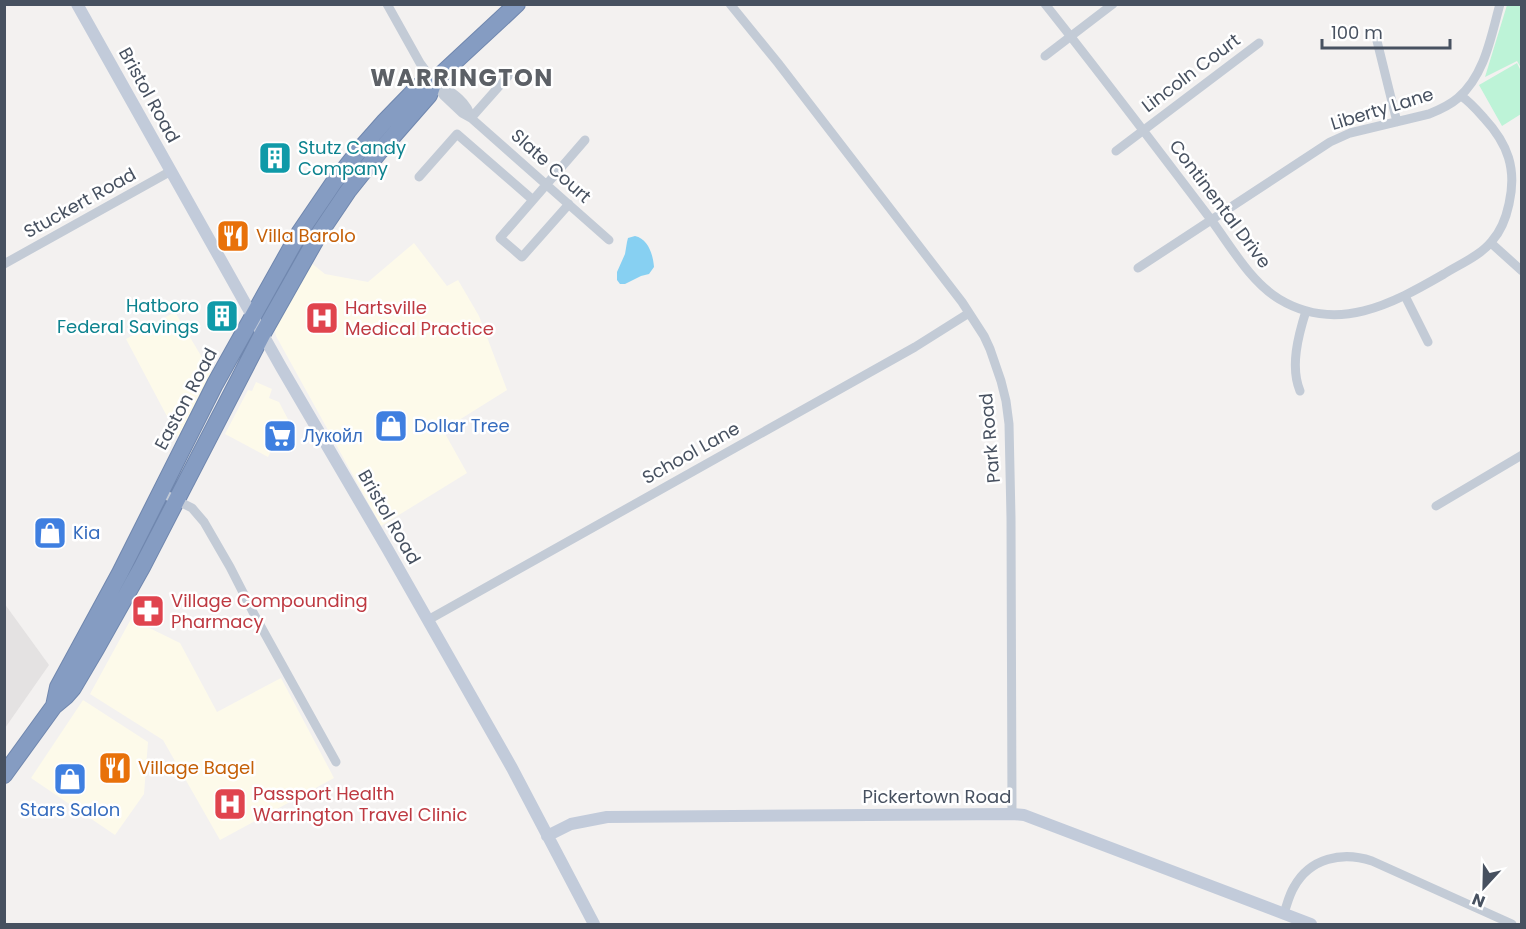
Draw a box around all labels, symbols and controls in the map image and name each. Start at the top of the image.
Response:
scale bar [1322,12,1450,50]
text: 100 m [1331,20,1383,45]
street label: Lincoln Court [1136,27,1245,118]
street label: Bristol Road [113,42,186,147]
district label: WARRINGTON [370,61,554,94]
street label: Liberty Lane [1327,81,1436,136]
street label: Slate Court [506,123,597,208]
street label: Continental Drive [1164,134,1277,273]
place label: Stutz Candy Company [298,135,406,181]
building icon: Stutz Candy Company [257,140,293,176]
street label: Stuckert Road [19,161,140,244]
restaurant icon: Villa Barolo [215,218,251,254]
place label: Villa Barolo [256,223,356,248]
place label: Hatboro Federal Savings [57,293,199,339]
place label: Hartsville Medical Practice [345,295,494,341]
building icon: Hatboro Federal Savings [204,298,240,334]
hospital icon: Hartsville Medical Practice [304,300,340,336]
street label: Easton Road [148,343,223,454]
street label: Park Road [973,392,1006,484]
shop icon: Dollar Tree [373,408,409,444]
place label: Dollar Tree [414,413,510,438]
street label: School Lane [638,415,744,490]
supermarket icon: Лукойл [262,418,298,454]
place label: Лукойл [303,423,363,448]
street label: Bristol Road [352,465,427,569]
shop icon: Kia [32,515,68,551]
place label: Kia [73,520,100,545]
place label: Village Compounding Pharmacy [171,588,368,634]
pharmacy icon: Village Compounding Pharmacy [130,593,166,629]
restaurant icon: Village Bagel [97,750,133,786]
place label: Village Bagel [138,755,255,780]
shop icon: Stars Salon [52,761,88,797]
place label: Passport Health Warrington Travel Clinic [253,781,467,827]
street label: Pickertown Road [863,784,1011,809]
hospital icon: Passport Health Warrington Travel Clinic [212,786,248,822]
place label: Stars Salon [20,797,120,822]
north arrow [1454,857,1514,917]
text: N [1469,888,1488,913]

